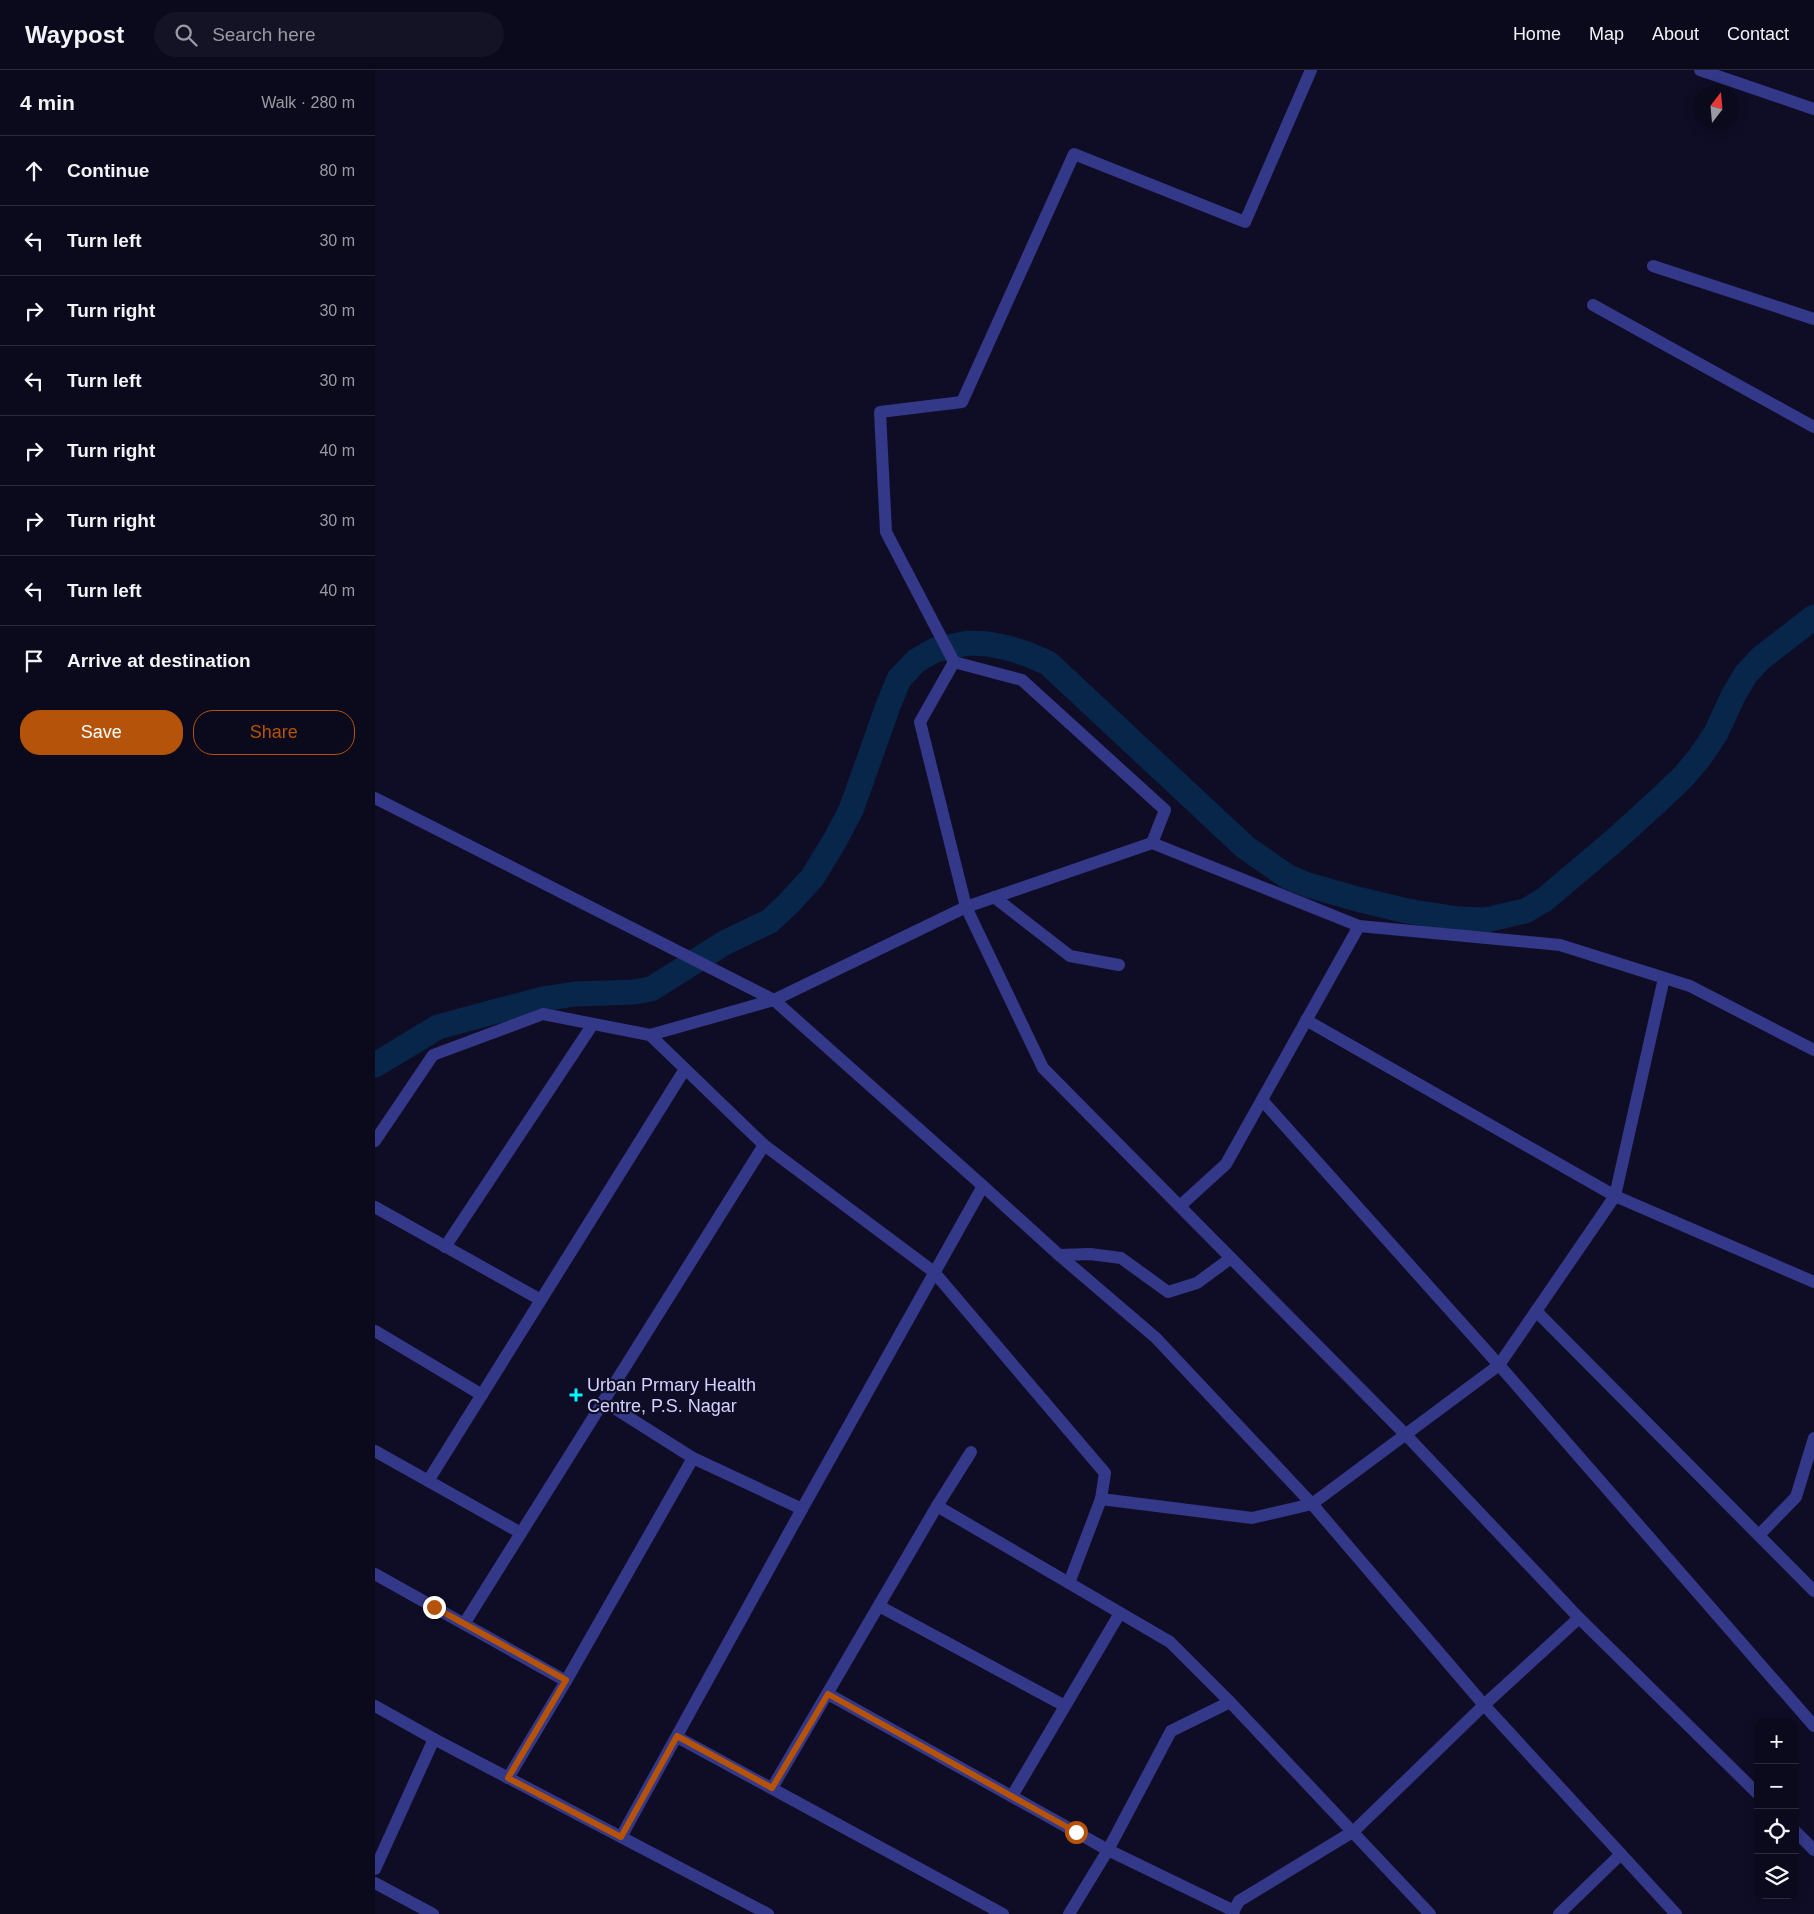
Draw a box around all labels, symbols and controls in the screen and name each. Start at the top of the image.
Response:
search box [154,12,504,57]
text: Waypost [25,21,124,48]
icon: search [172,21,200,49]
text: Search here [212,24,316,45]
text: Home [1513,24,1561,44]
text: Map [1589,24,1624,44]
text: About [1652,24,1699,44]
text: Contact [1727,24,1789,44]
north arrow [1694,85,1739,130]
text: 4 min [20,91,75,114]
text: Walk · 280 m [261,94,355,111]
icon: ahead [20,157,48,185]
text: Continue [67,160,149,181]
text: 80 m [319,162,355,179]
icon: left [20,227,48,255]
text: Turn left [67,230,142,251]
text: 30 m [319,232,355,249]
icon: right [20,297,48,325]
text: Turn right [67,300,155,321]
text: 30 m [319,302,355,319]
icon: left [20,367,48,395]
text: Turn left [67,370,142,391]
text: 30 m [319,372,355,389]
icon: right [20,437,48,465]
text: Turn right [67,440,155,461]
text: 40 m [319,442,355,459]
icon: right [20,507,48,535]
text: Turn right [67,510,155,531]
text: 30 m [319,512,355,529]
icon: left [20,577,48,605]
text: Turn left [67,580,142,601]
text: 40 m [319,582,355,599]
icon: arrive [20,647,48,675]
text: Arrive at destination [67,650,251,671]
button: Save [20,710,183,755]
button: Share [193,710,355,755]
place label: Urban Prmary Health Centre, P.S. Nagar [587,1375,756,1416]
marker: Urban Prmary Health Centre, P.S. Nagar [569,1388,583,1402]
route end [423,1596,446,1619]
map controls [1754,1719,1799,1899]
button: + [1754,1719,1799,1764]
button: − [1754,1764,1799,1809]
button: locate [1754,1809,1799,1854]
route start [1065,1821,1088,1844]
button: layers [1754,1854,1799,1899]

